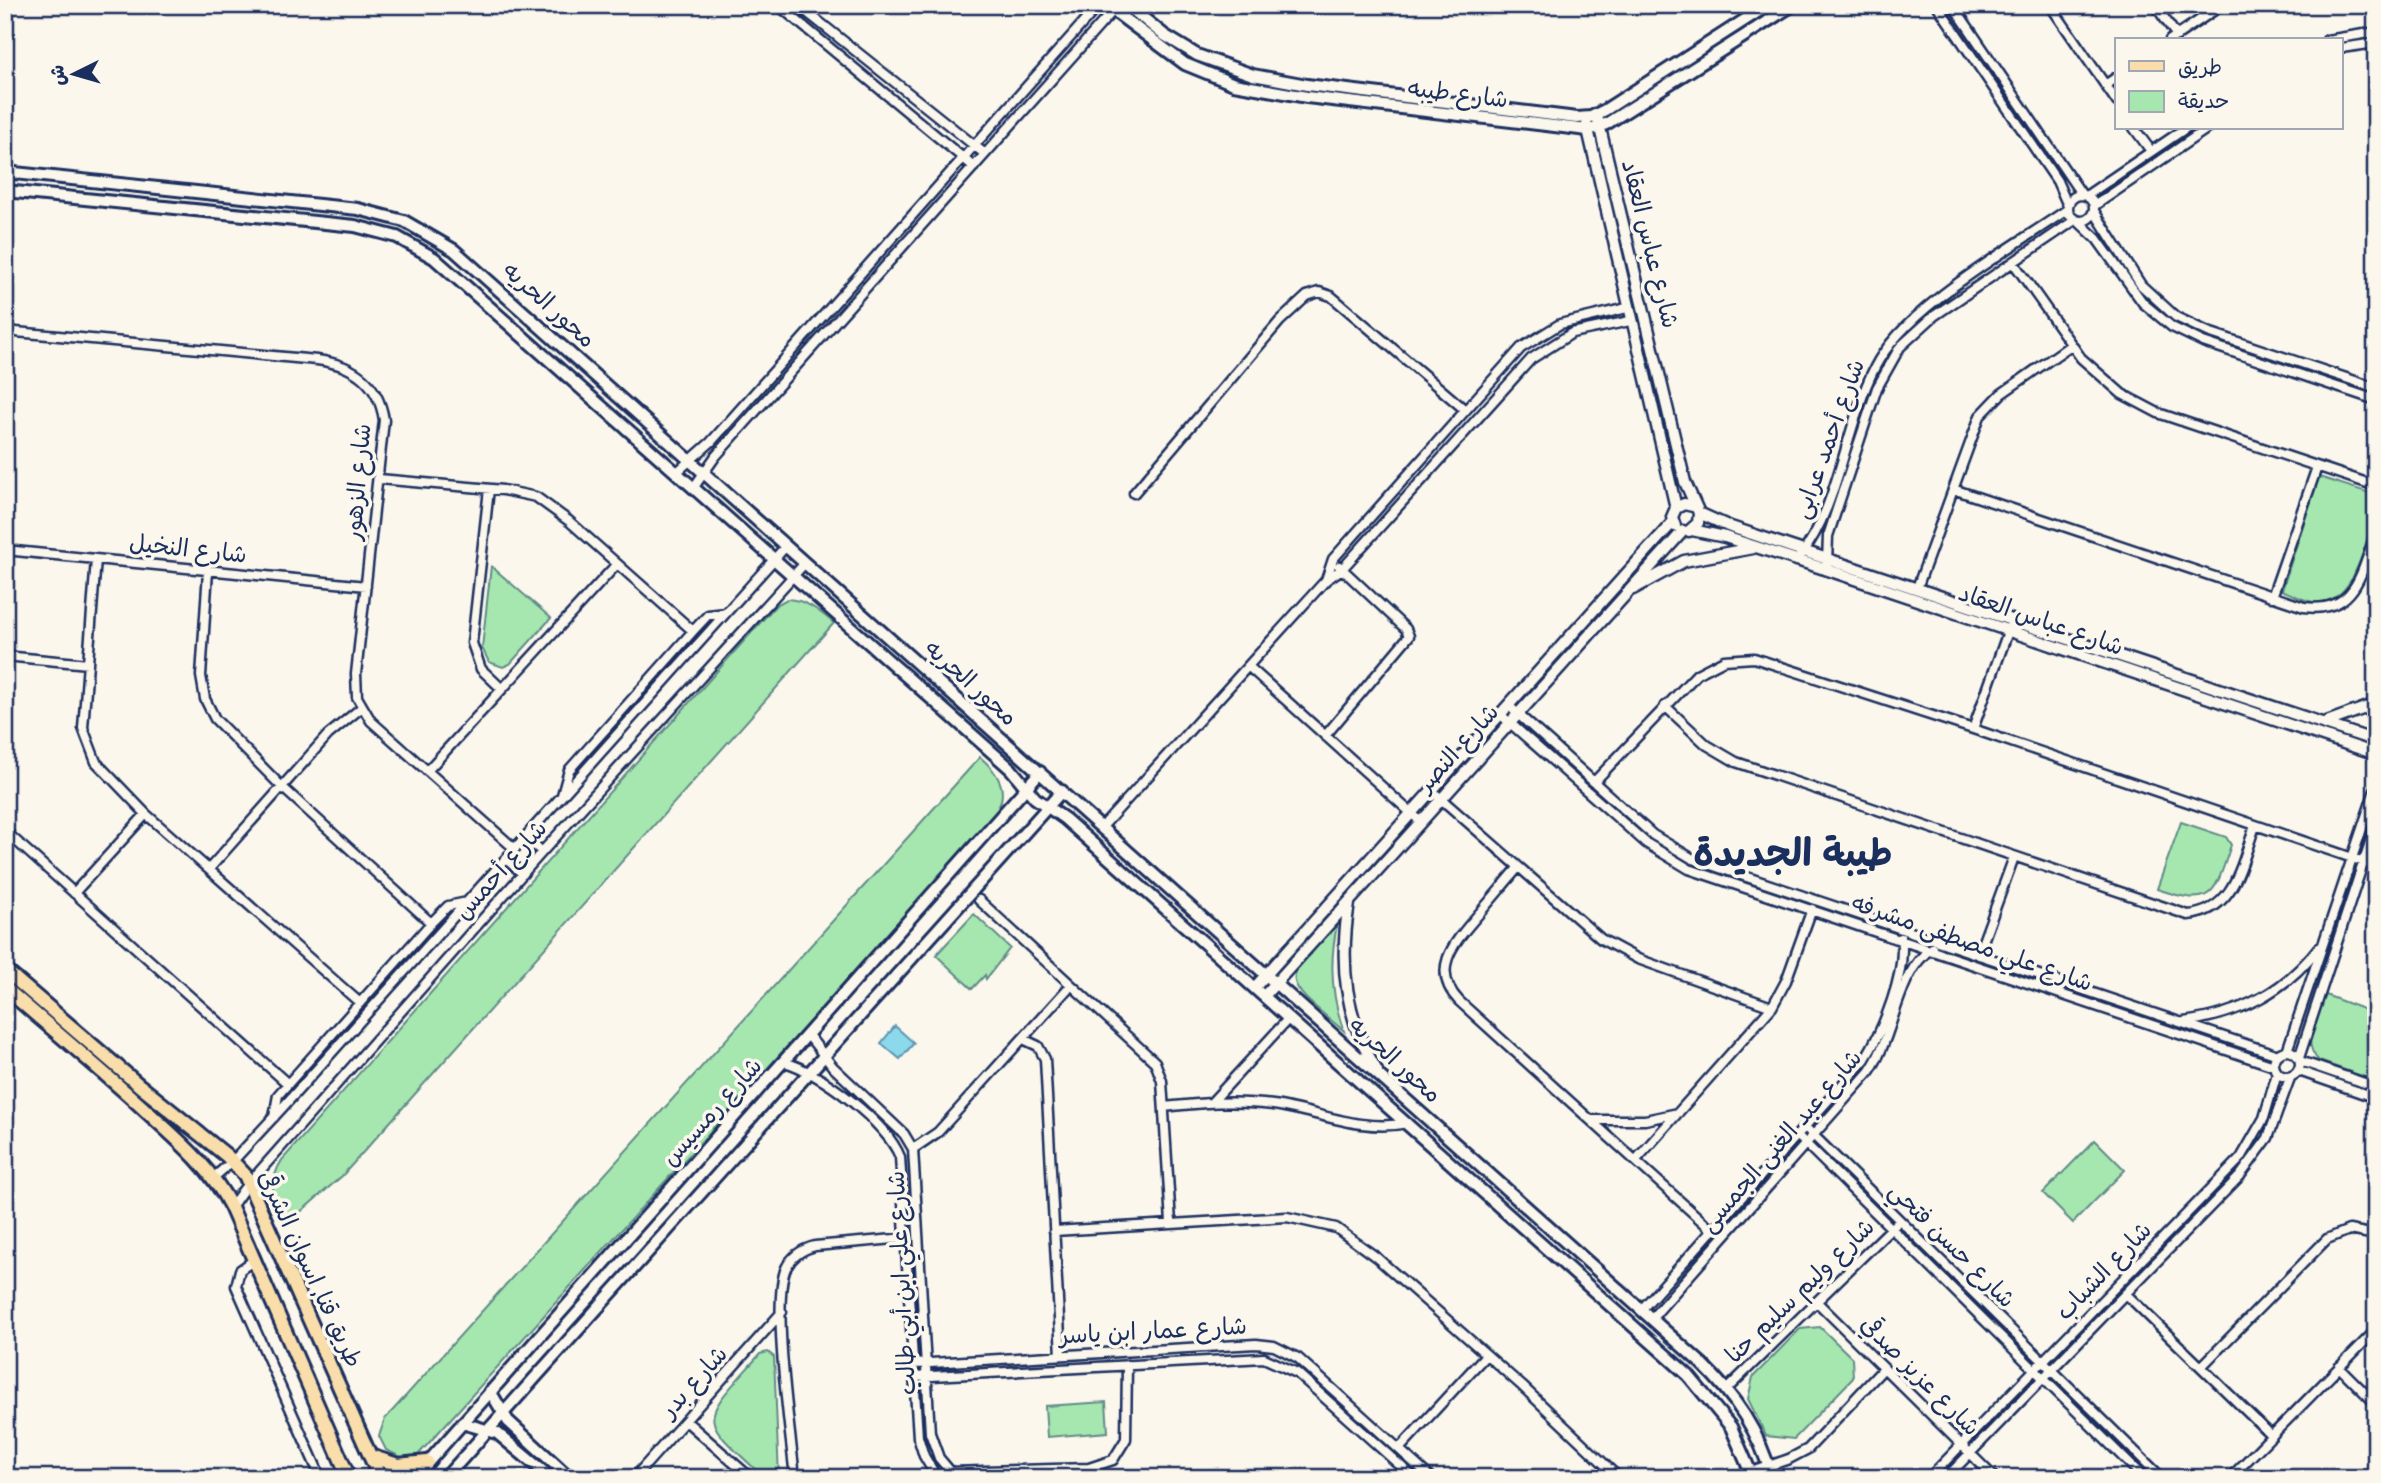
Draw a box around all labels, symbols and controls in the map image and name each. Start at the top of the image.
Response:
north arrow [38,38,108,108]
legend [2115,38,2342,130]
text: طريق [2178,55,2222,80]
text: ش [46,64,71,87]
street label: شارع طيبه [1406,73,1510,117]
text: حديقة [2178,89,2229,114]
street label: شارع عباس العقاد [1613,157,1685,332]
street label: محور الحريه [497,256,601,354]
street label: شارع أحمد عرابى [1786,355,1873,523]
street label: شارع الزهور [338,422,380,543]
street label: شارع النخيل [128,528,248,572]
street label: شارع عباس العقاد [1954,578,2127,664]
street label: محور الحريه [919,634,1023,732]
street label: شارع النصر [1410,698,1507,801]
street label: شارع أحمس [448,814,555,927]
district label: طيبة الجديدة [1693,832,1893,877]
street label: شارع علي مصطفى مشرفه [1846,888,2096,1004]
street label: محور الحريه [1343,1011,1447,1109]
street label: شارع عبد الغنى الجمسى [1694,1044,1870,1240]
street label: شارع رمسيس [656,1052,770,1174]
street label: طريق قنا, اسوان الشرقى [251,1165,369,1372]
street label: شارع علي ابن أبي طالب [881,1170,928,1396]
street label: شارع حسن فتحي [1879,1176,2021,1318]
street label: شارع وليم سليم حنا [1719,1212,1883,1372]
street label: شارع الشباب [2050,1216,2159,1328]
street label: شارع عزيز صدقي [1853,1309,1987,1443]
street label: شارع عمار ابن ياسر [1056,1312,1248,1353]
street label: شارع بدر [653,1340,735,1427]

